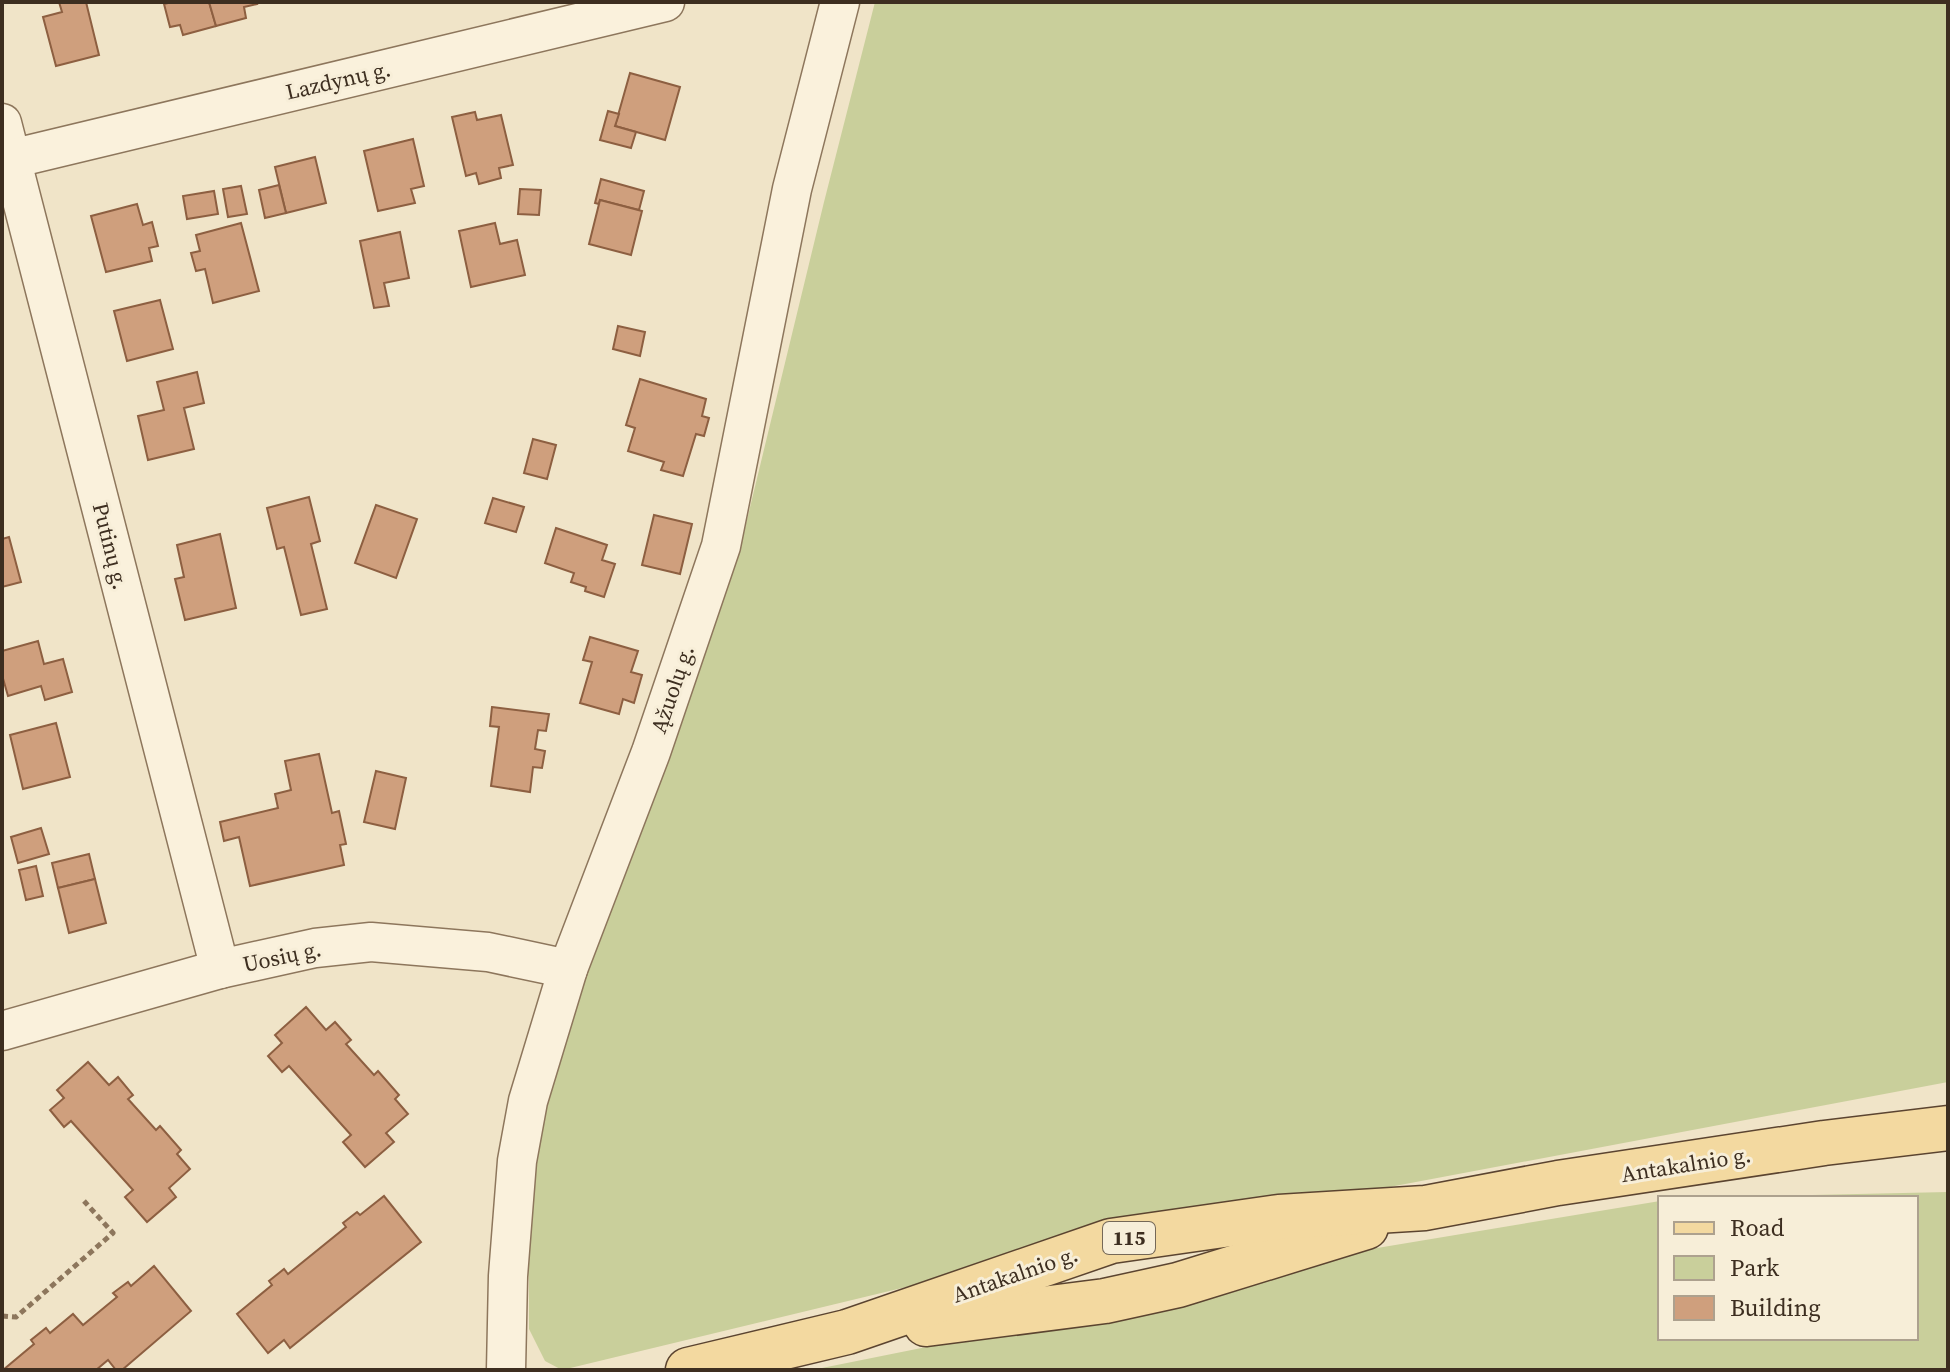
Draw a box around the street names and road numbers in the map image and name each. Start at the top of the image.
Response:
street label: Lazdynų g. [282,53,394,107]
street label: Putinų g. [86,499,136,593]
street label: Ąžuolų g. [643,641,701,737]
street label: Uosių g. [240,933,324,979]
street label: Antakalnio g. [1619,1139,1753,1189]
road number: 115 [1103,1222,1155,1254]
street label: Antakalnio g. [948,1238,1082,1310]

